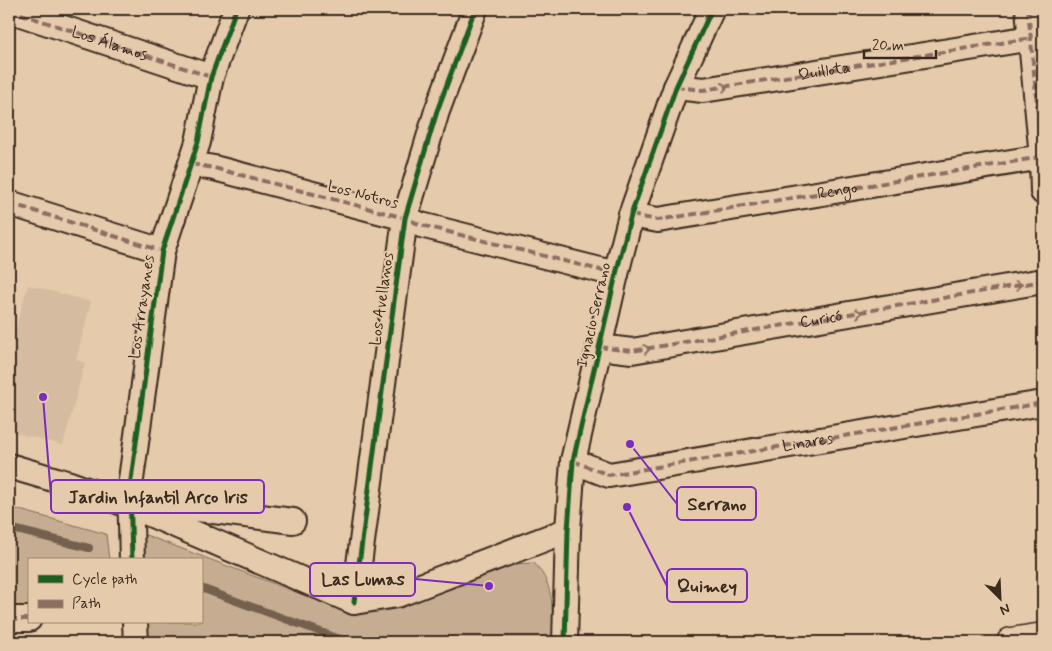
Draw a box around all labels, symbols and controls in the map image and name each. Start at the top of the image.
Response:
street label: Los Álamos [69,21,150,66]
scale bar [864,28,937,60]
text: 20 m [872,36,904,56]
street label: Quillota [797,56,852,85]
one-way arrow [720,82,729,92]
street label: Los Notros [325,176,401,214]
street label: Rengo [815,177,859,204]
street label: Los Avellanos [365,251,399,347]
street label: Los Arrayanes [124,254,160,360]
street label: Ignacio Serrano [572,260,616,369]
one-way arrow [1015,281,1024,291]
street label: Curicó [798,305,844,333]
one-way arrow [855,308,864,318]
one-way arrow [643,344,652,354]
street label: Linares [781,428,834,457]
callout: Jardin Infantil Arco Iris [51,480,264,513]
text: Jardin Infantil Arco Iris [68,486,248,510]
callout: Serrano [677,487,756,520]
text: Serrano [688,493,746,517]
legend [28,558,202,624]
callout: Las Lumas [310,563,415,596]
text: Las Lumas [321,568,405,592]
callout: Quimey [667,569,747,602]
text: Cycle path [72,570,137,590]
north arrow [974,574,1024,624]
text: Quimey [677,575,737,599]
text: Path [72,594,101,614]
text: N [997,599,1013,619]

